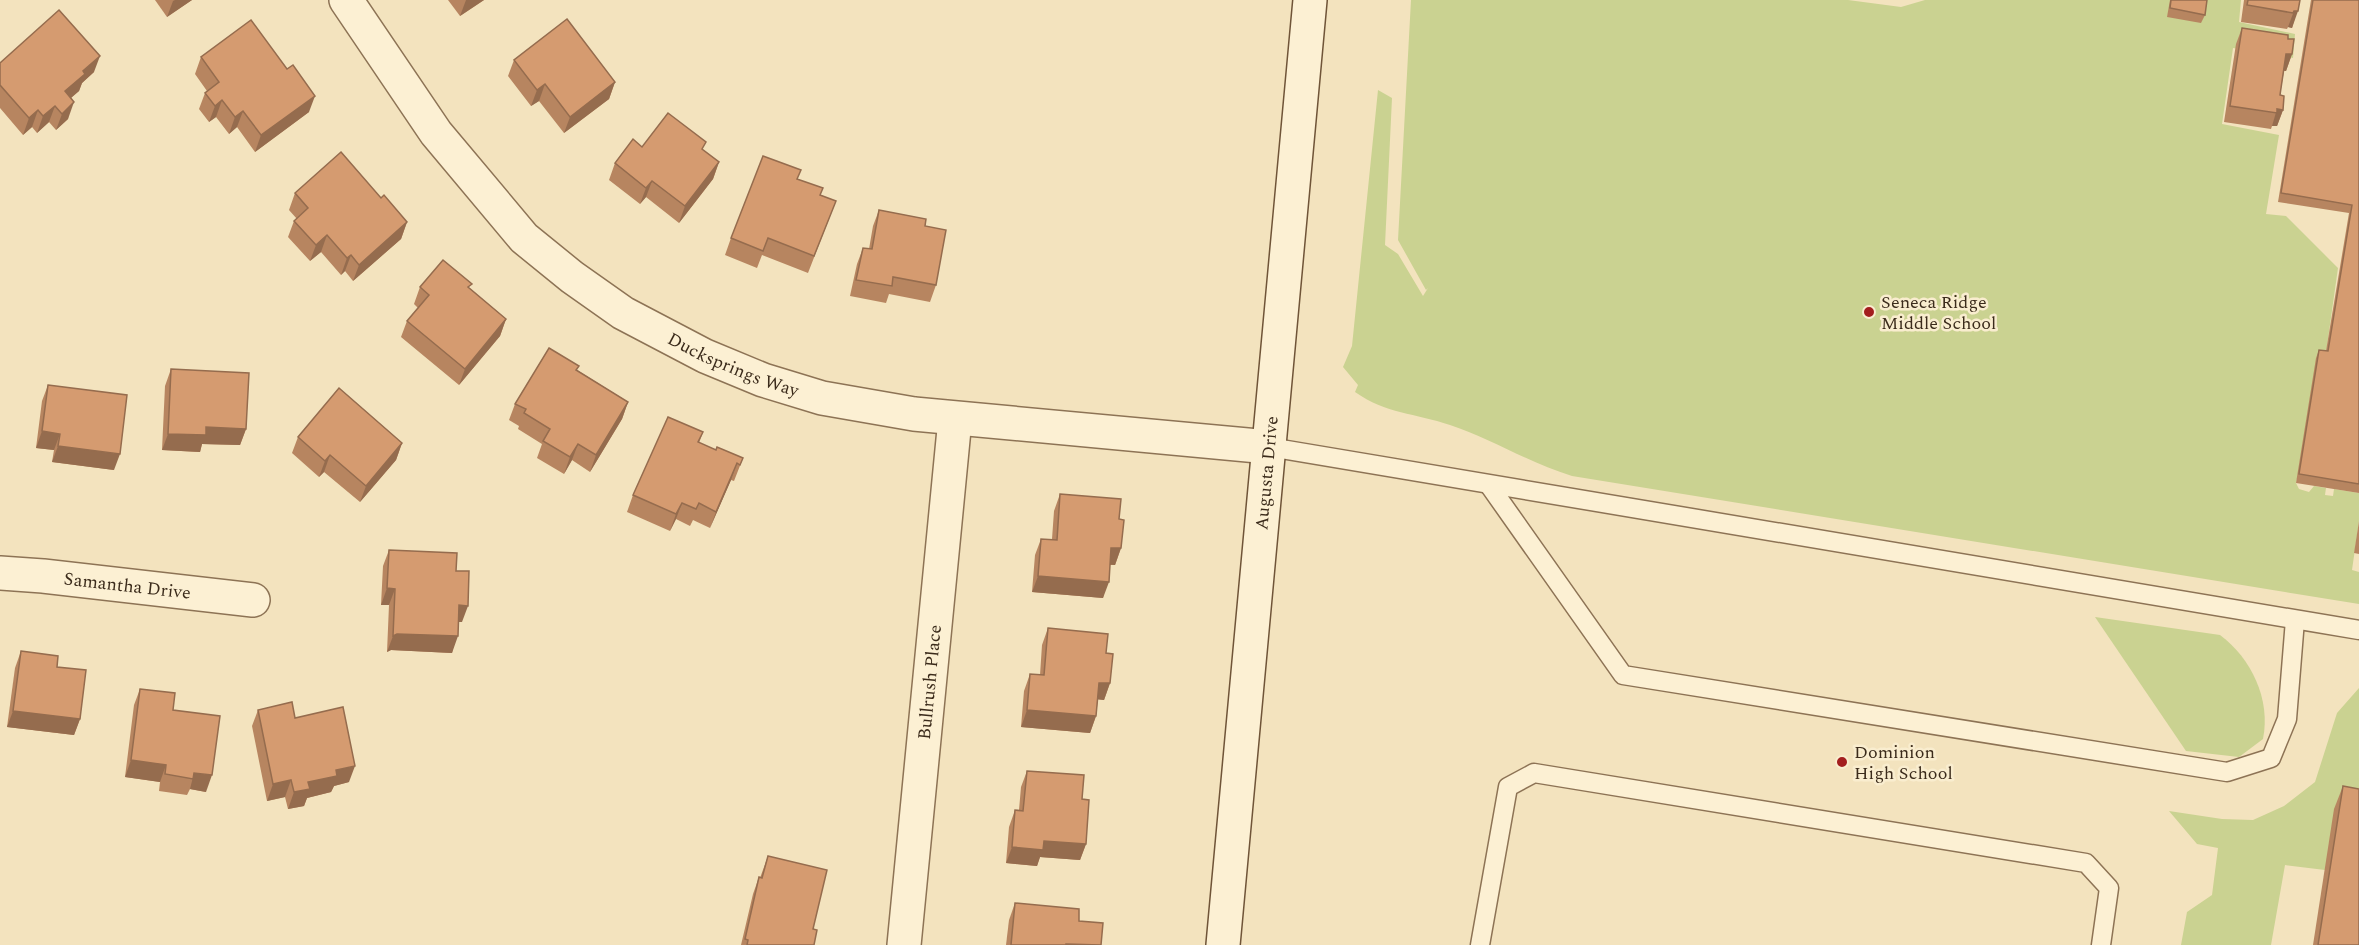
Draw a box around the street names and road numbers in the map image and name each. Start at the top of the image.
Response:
street label: Ducksprings Way [663,326,803,405]
street label: Augusta Drive [1248,415,1286,531]
street label: Samantha Drive [62,565,192,607]
street label: Bullrush Place [911,623,949,741]

